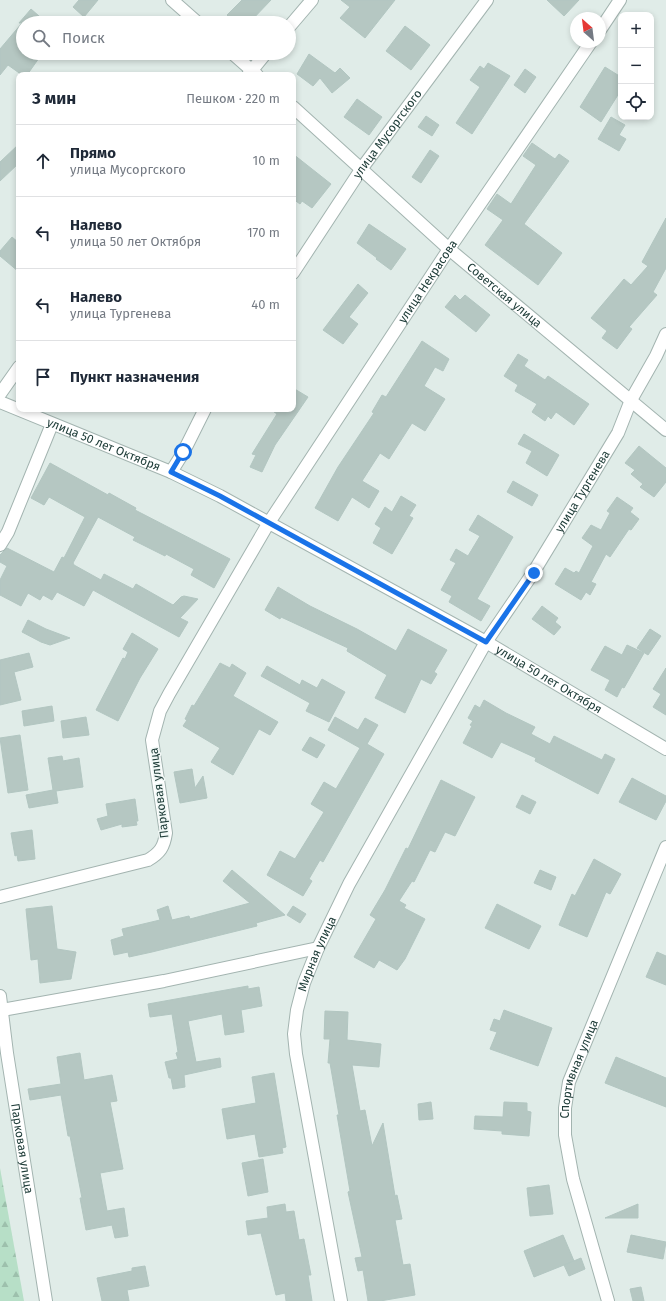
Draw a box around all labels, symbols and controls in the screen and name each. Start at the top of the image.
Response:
north arrow [570,12,606,48]
map controls [618,12,654,120]
button: + [618,12,654,48]
search box [16,16,296,60]
icon: search [30,27,52,49]
text: Поиск [62,29,105,47]
button: − [618,48,654,84]
button: locate [618,84,654,120]
street label: улица Мусоргского [350,87,425,181]
text: 3 мин [32,88,76,109]
text: Пешком · 220 m [186,91,280,106]
text: Прямо [70,144,116,162]
icon: ahead [32,150,54,172]
text: 10 m [253,153,280,168]
text: улица Мусоргского [70,162,186,177]
text: Налево [70,216,122,234]
icon: left [32,222,54,244]
text: 170 m [247,225,280,240]
text: улица 50 лет Октября [70,234,201,249]
street label: улица Некрасова [395,237,460,326]
street label: Советская улица [464,260,545,330]
text: Налево [70,288,122,306]
icon: left [32,294,54,316]
text: 40 m [251,297,280,312]
text: улица Тургенева [70,306,171,321]
icon: arrive [32,366,54,388]
text: Пункт назначения [70,368,199,386]
street label: улица 50 лет Октября [45,415,162,474]
route start [174,443,192,461]
street label: улица Тургенева [552,448,613,535]
route end [525,564,543,582]
street label: улица 50 лет Октября [493,642,605,716]
street label: Парковая улица [146,747,172,839]
street label: Мирная улица [295,914,339,993]
street label: Спортивная улица [558,1017,601,1119]
street label: Парковая улица [8,1102,36,1195]

